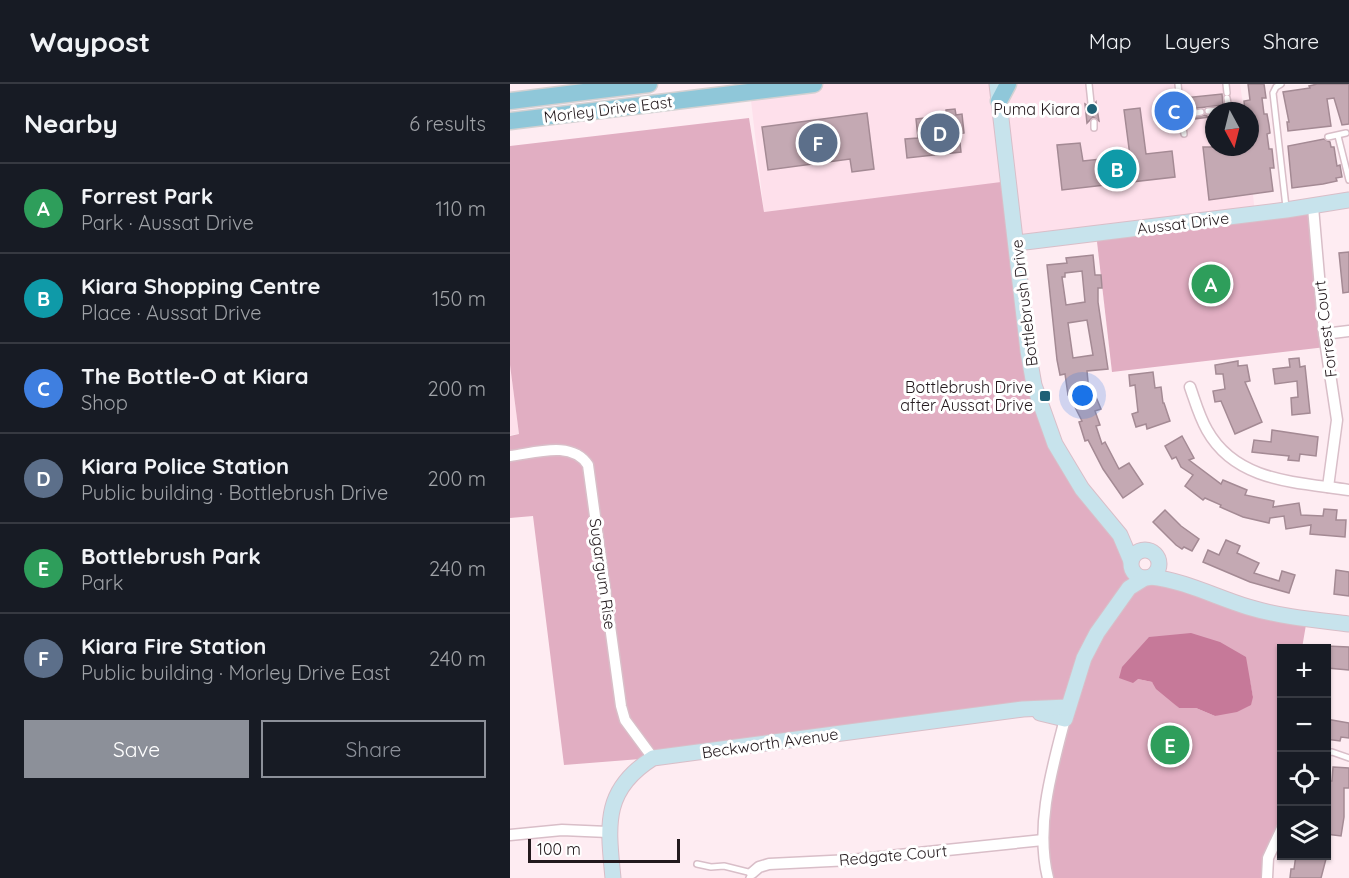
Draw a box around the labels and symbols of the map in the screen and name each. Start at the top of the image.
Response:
pin: C [1154,88,1194,134]
street label: Morley Drive East [542,91,674,127]
place label: Puma Kiara [993,99,1080,119]
marker: Puma Kiara [1085,102,1099,116]
north arrow [1205,102,1259,156]
pin: D [920,110,960,156]
pin: F [798,120,838,166]
pin: B [1098,146,1136,191]
street label: Aussat Drive [1136,207,1230,239]
street label: Bottlebrush Drive [1006,238,1042,368]
pin: A [1192,262,1230,306]
street label: Forrest Court [1309,279,1341,379]
place label: Bottlebrush Drive after Aussat Drive [900,377,1033,415]
your location [1068,381,1097,410]
marker: Bottlebrush Drive after Aussat Drive [1038,389,1052,403]
street label: Sugargum Rise [585,517,621,631]
pin: E [1150,722,1190,768]
street label: Beckworth Avenue [700,724,840,762]
scale bar [528,836,680,864]
street label: Redgate Court [838,840,948,870]

